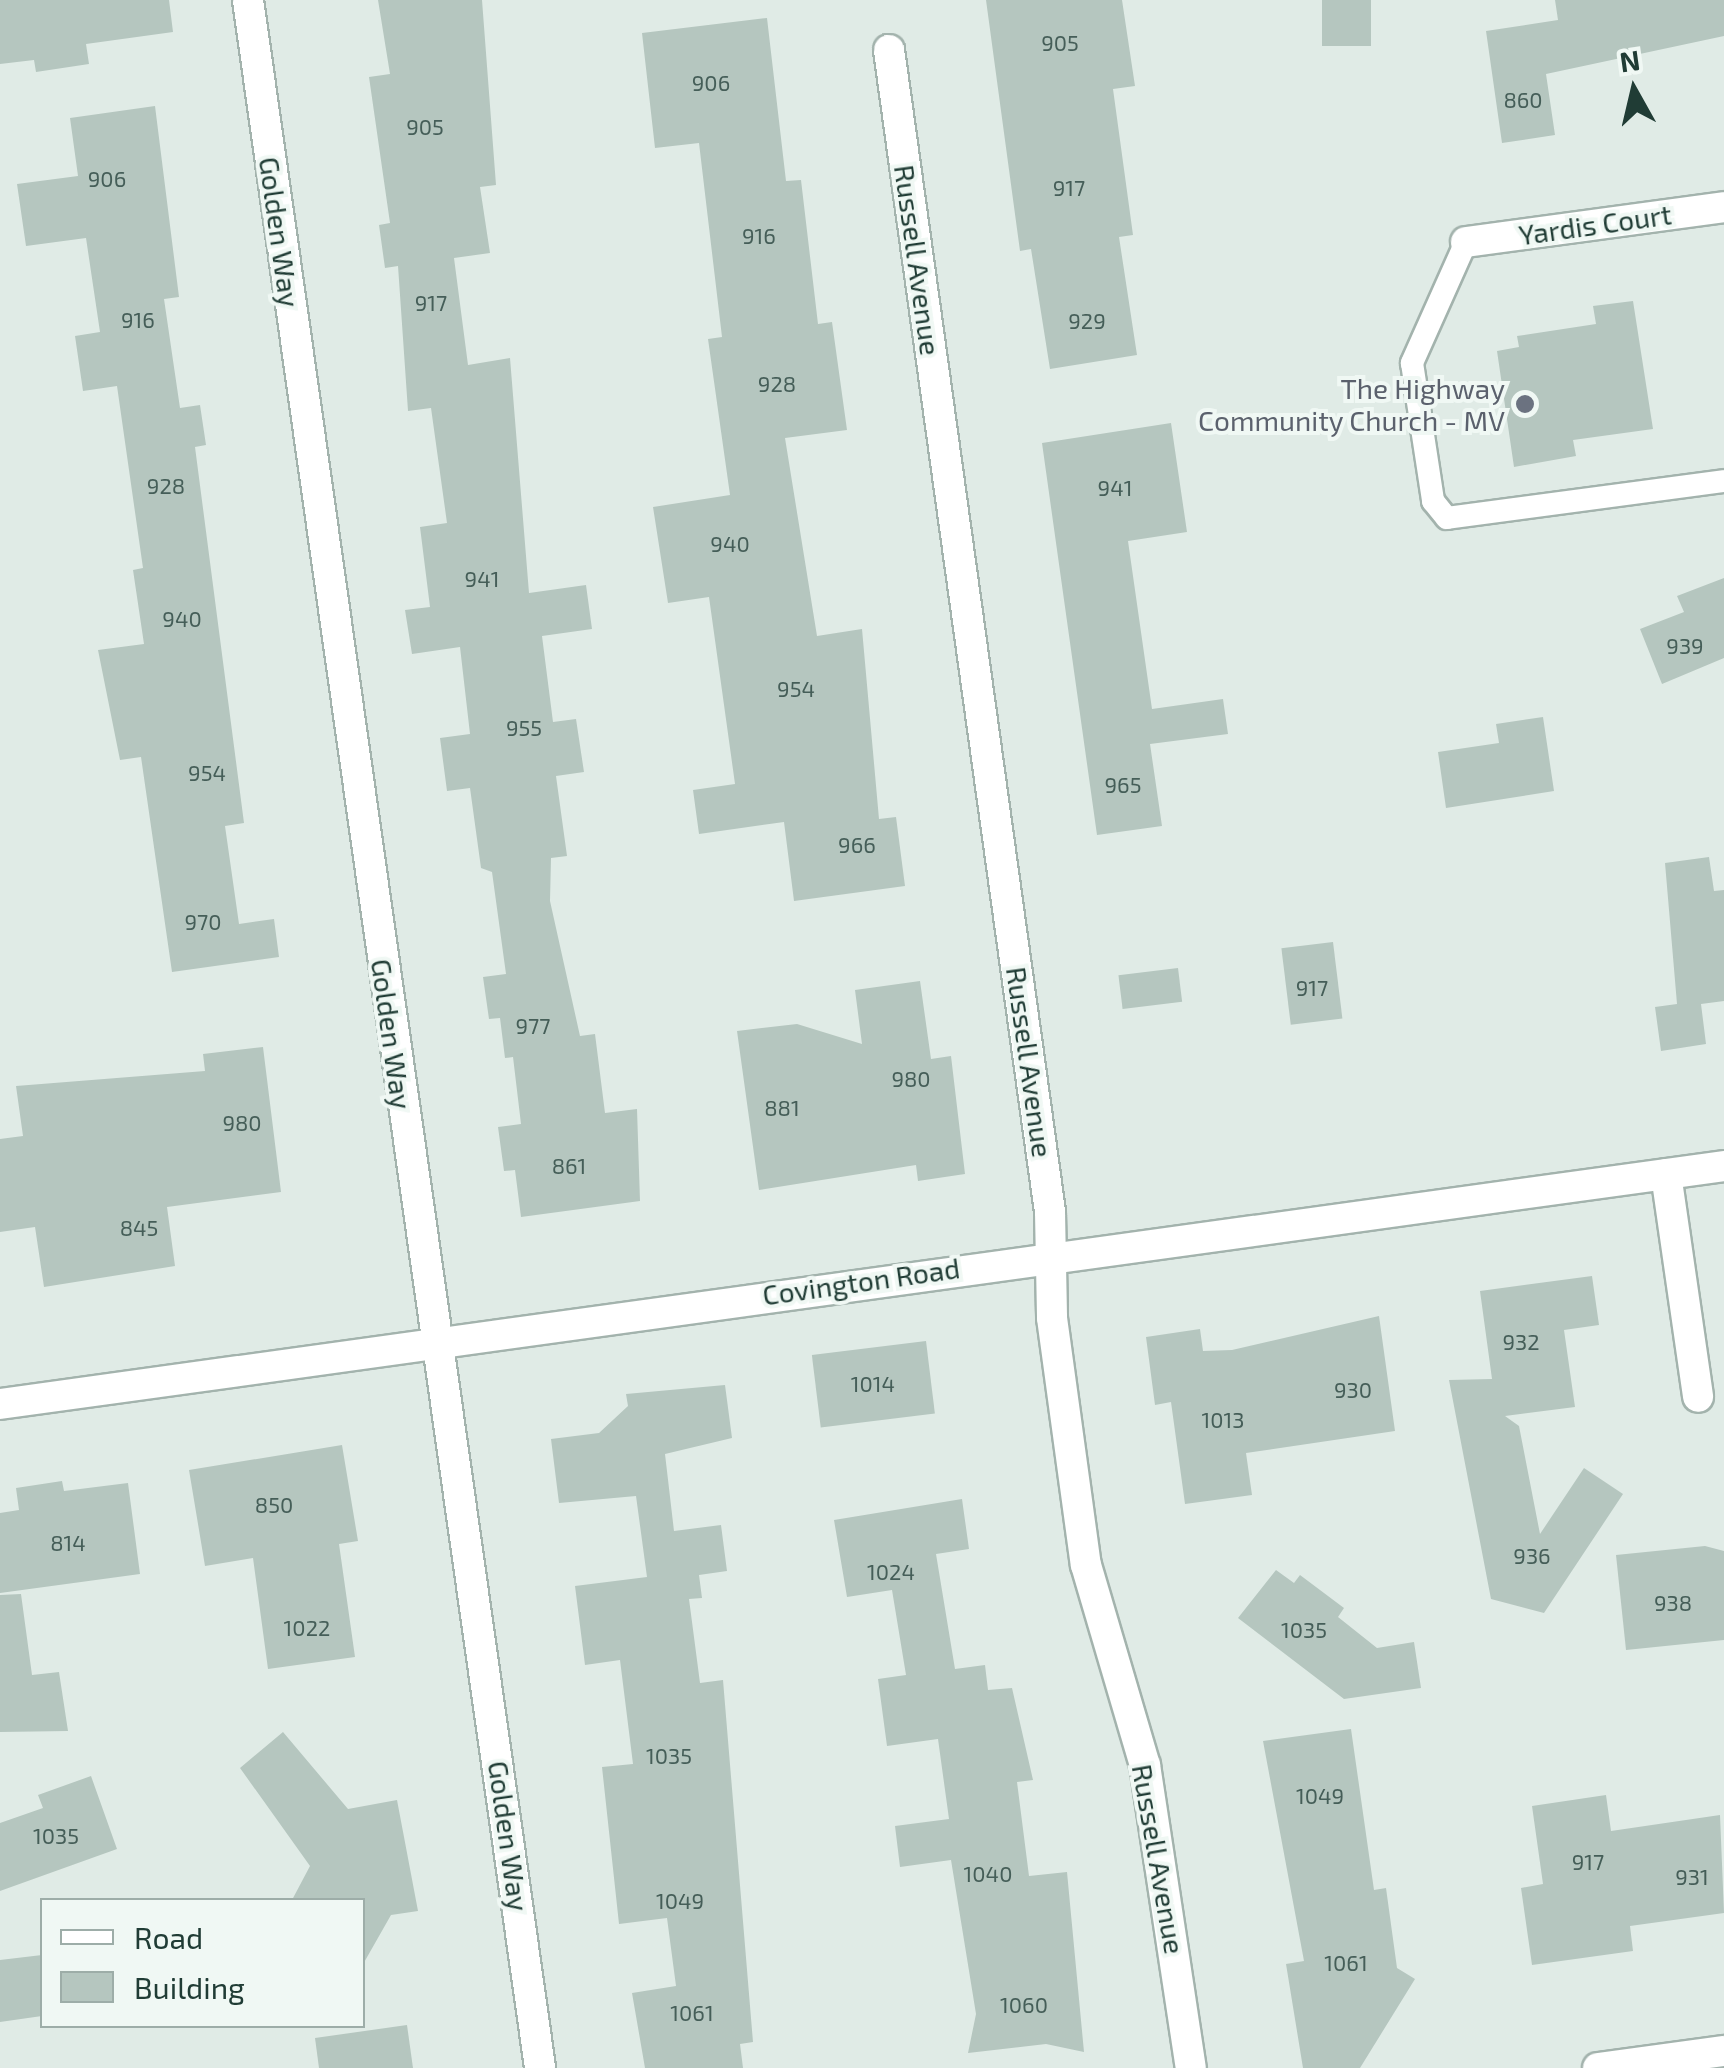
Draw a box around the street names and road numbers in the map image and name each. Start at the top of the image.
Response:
street label: Golden Way [253,155,307,309]
street label: Russell Avenue [888,162,948,358]
street label: Yardis Court [1516,197,1674,251]
street label: Golden Way [365,957,419,1111]
street label: Russell Avenue [1000,964,1060,1160]
street label: Covington Road [760,1251,962,1311]
street label: Golden Way [482,1759,536,1913]
street label: Russell Avenue [1126,1761,1192,1957]

